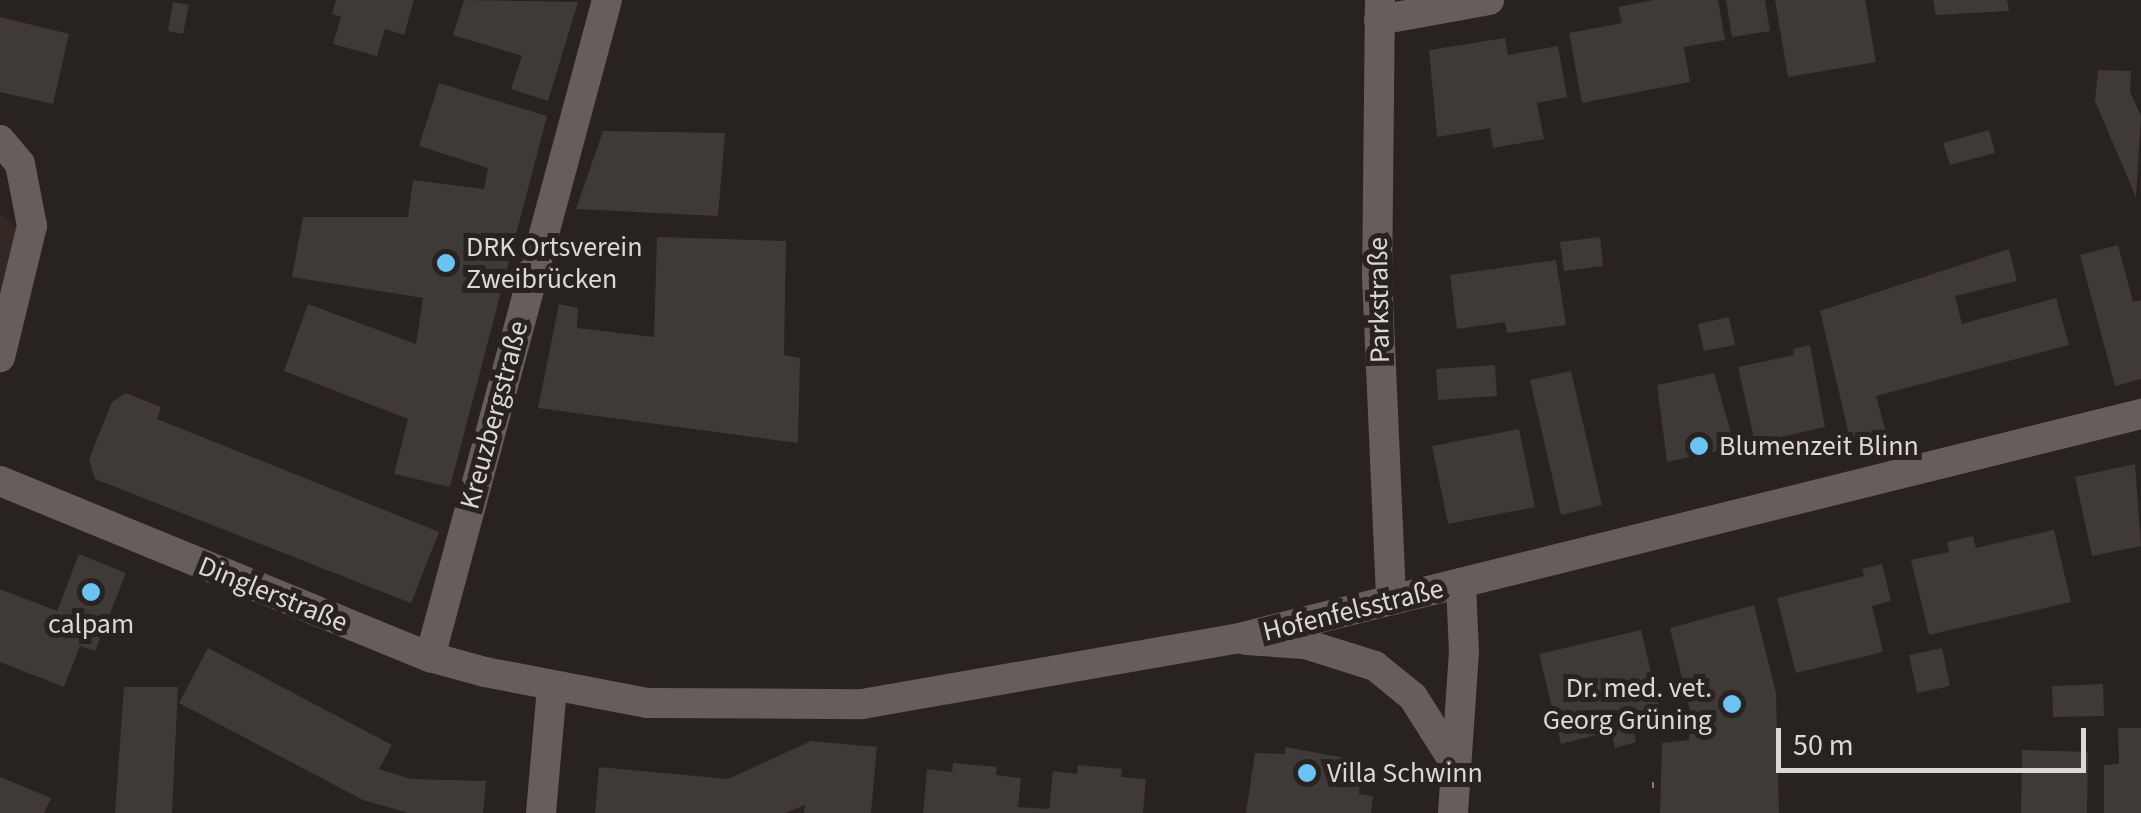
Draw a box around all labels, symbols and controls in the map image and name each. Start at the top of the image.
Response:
place label: DRK Ortsverein Zweibrücken [466,230,643,296]
street label: Parkstraße [1361,237,1397,363]
marker: DRK Ortsverein Zweibrücken [435,252,457,274]
street label: Kreuzbergstraße [453,317,535,513]
place label: Blumenzeit Blinn [1719,429,1919,463]
marker: Blumenzeit Blinn [1688,435,1710,457]
street label: Dinglerstraße [193,549,353,639]
street label: Hofenfelsstraße [1259,571,1447,649]
marker: calpam [80,581,102,603]
place label: calpam [48,607,134,641]
place label: Dr. med. vet. Georg Grüning [1543,671,1712,737]
marker: Dr. med. vet. Georg Grüning [1721,693,1743,715]
scale bar [1781,708,2091,770]
text: 50 m [1793,724,1854,767]
place label: Villa Schwinn [1327,756,1483,790]
marker: Villa Schwinn [1296,762,1318,784]

